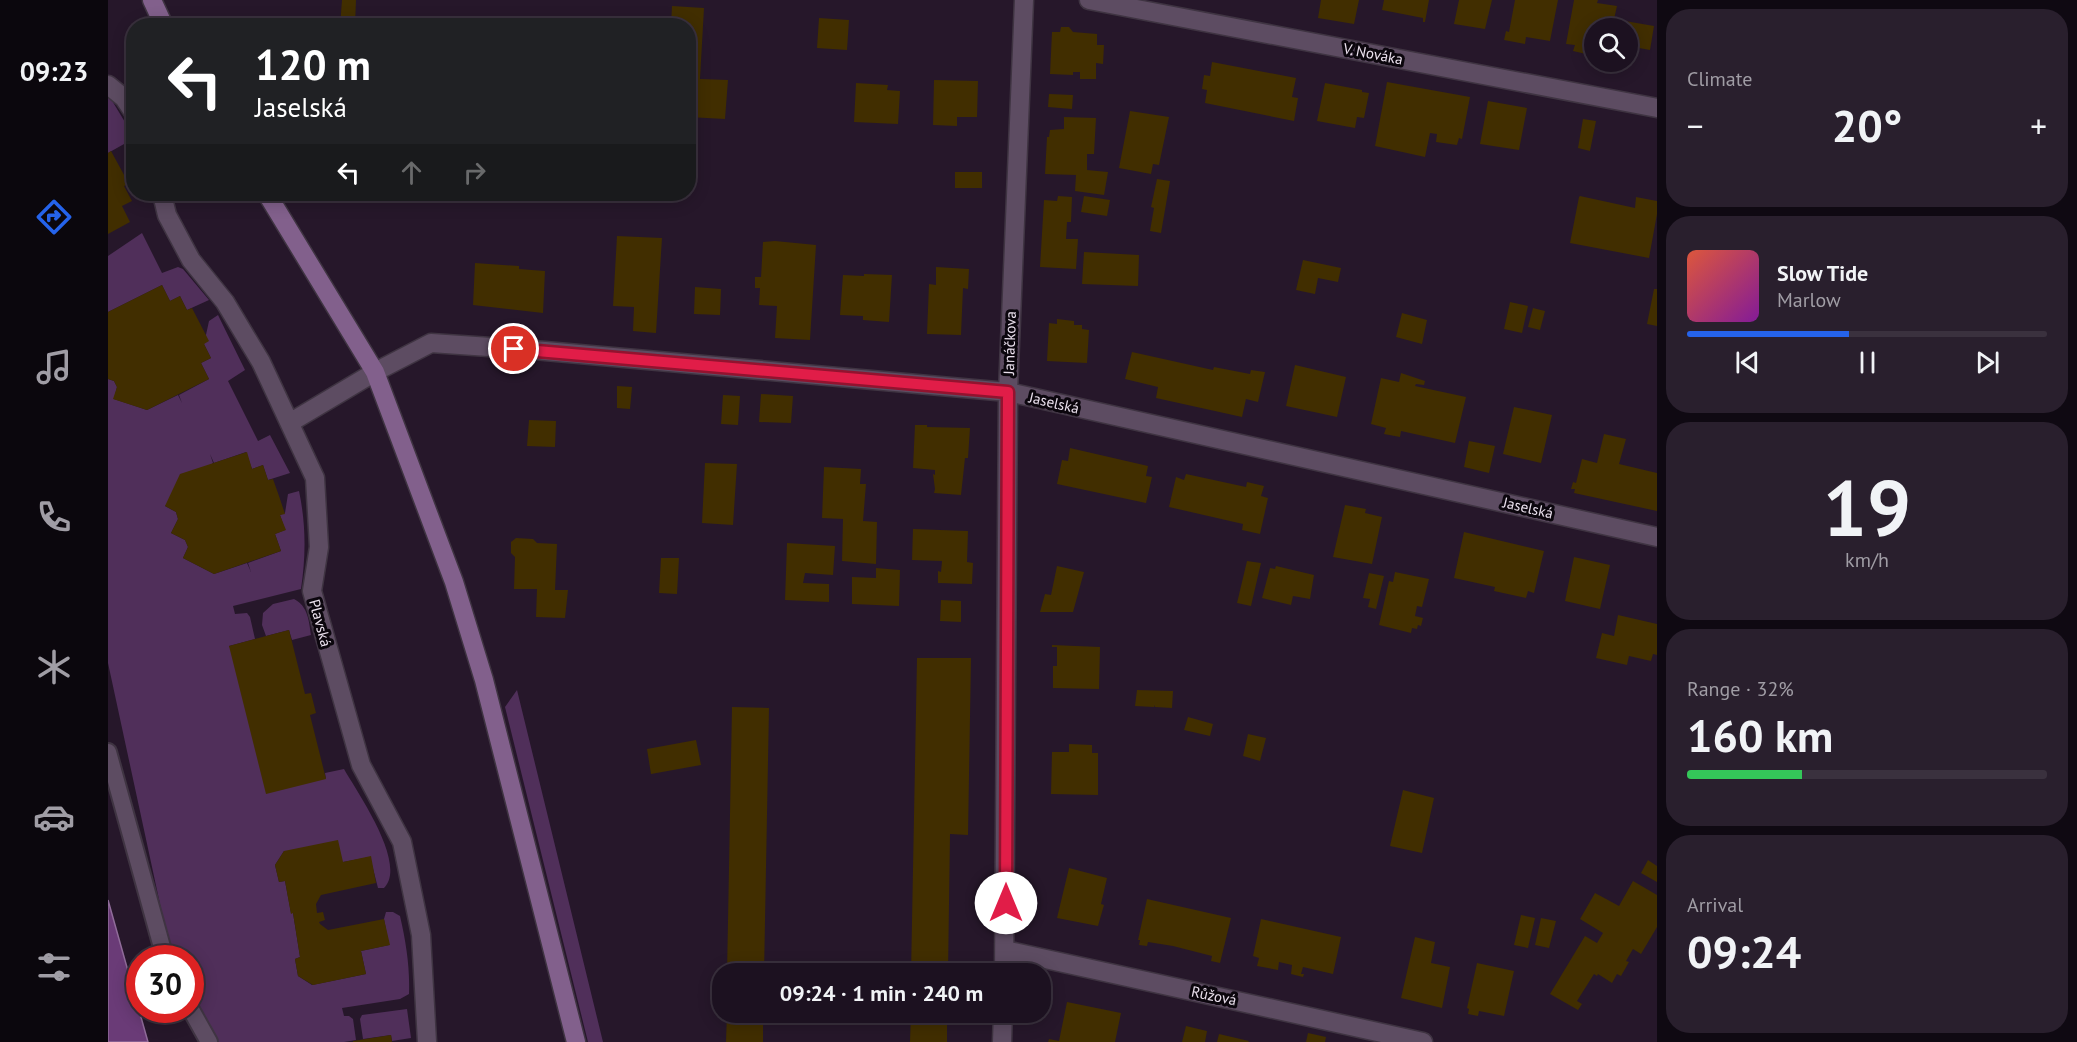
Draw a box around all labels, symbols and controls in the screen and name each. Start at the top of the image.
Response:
map controls [1584,18,1638,72]
button: search [1584,18,1638,72]
text: 120 m [255,37,371,92]
street label: V. Nováka [1341,38,1405,69]
icon: left [156,42,234,120]
text: 09:23 [20,54,88,88]
text: Climate [1687,66,1753,92]
text: Jaselská [255,90,347,124]
text: 20° [1832,96,1902,154]
text: − [1687,104,1704,147]
text: + [2030,104,2047,147]
icon: left [332,156,365,189]
icon: ahead [395,156,428,189]
icon: right [458,156,491,189]
icon: directions [33,196,75,238]
text: Slow Tide [1777,259,1868,287]
text: Marlow [1777,287,1841,313]
street label: Janáčkova [999,311,1020,376]
pin [488,323,539,374]
icon: arrive [497,332,530,365]
icon: music [33,346,75,388]
icon: previous [1731,346,1764,379]
icon: pause [1851,346,1884,379]
icon: next [1971,346,2004,379]
street label: Jaselská [1026,387,1081,418]
text: 19 [1823,457,1911,558]
street label: Jaselská [1500,492,1555,523]
icon: phone [33,496,75,538]
text: km/h [1845,547,1889,573]
street label: Plavská [305,597,336,649]
icon: climate [33,646,75,688]
text: Range · 32% [1687,676,1794,702]
text: 160 km [1687,706,1833,764]
icon: car [33,796,75,838]
position arrow [974,871,1038,935]
text: Arrival [1687,892,1743,918]
text: 09:24 [1687,922,1801,980]
speed limit sign: 30 [126,945,204,1023]
icon: filters [33,946,75,988]
text: 09:24 · 1 min · 240 m [780,979,983,1007]
street label: Růžová [1190,981,1239,1010]

